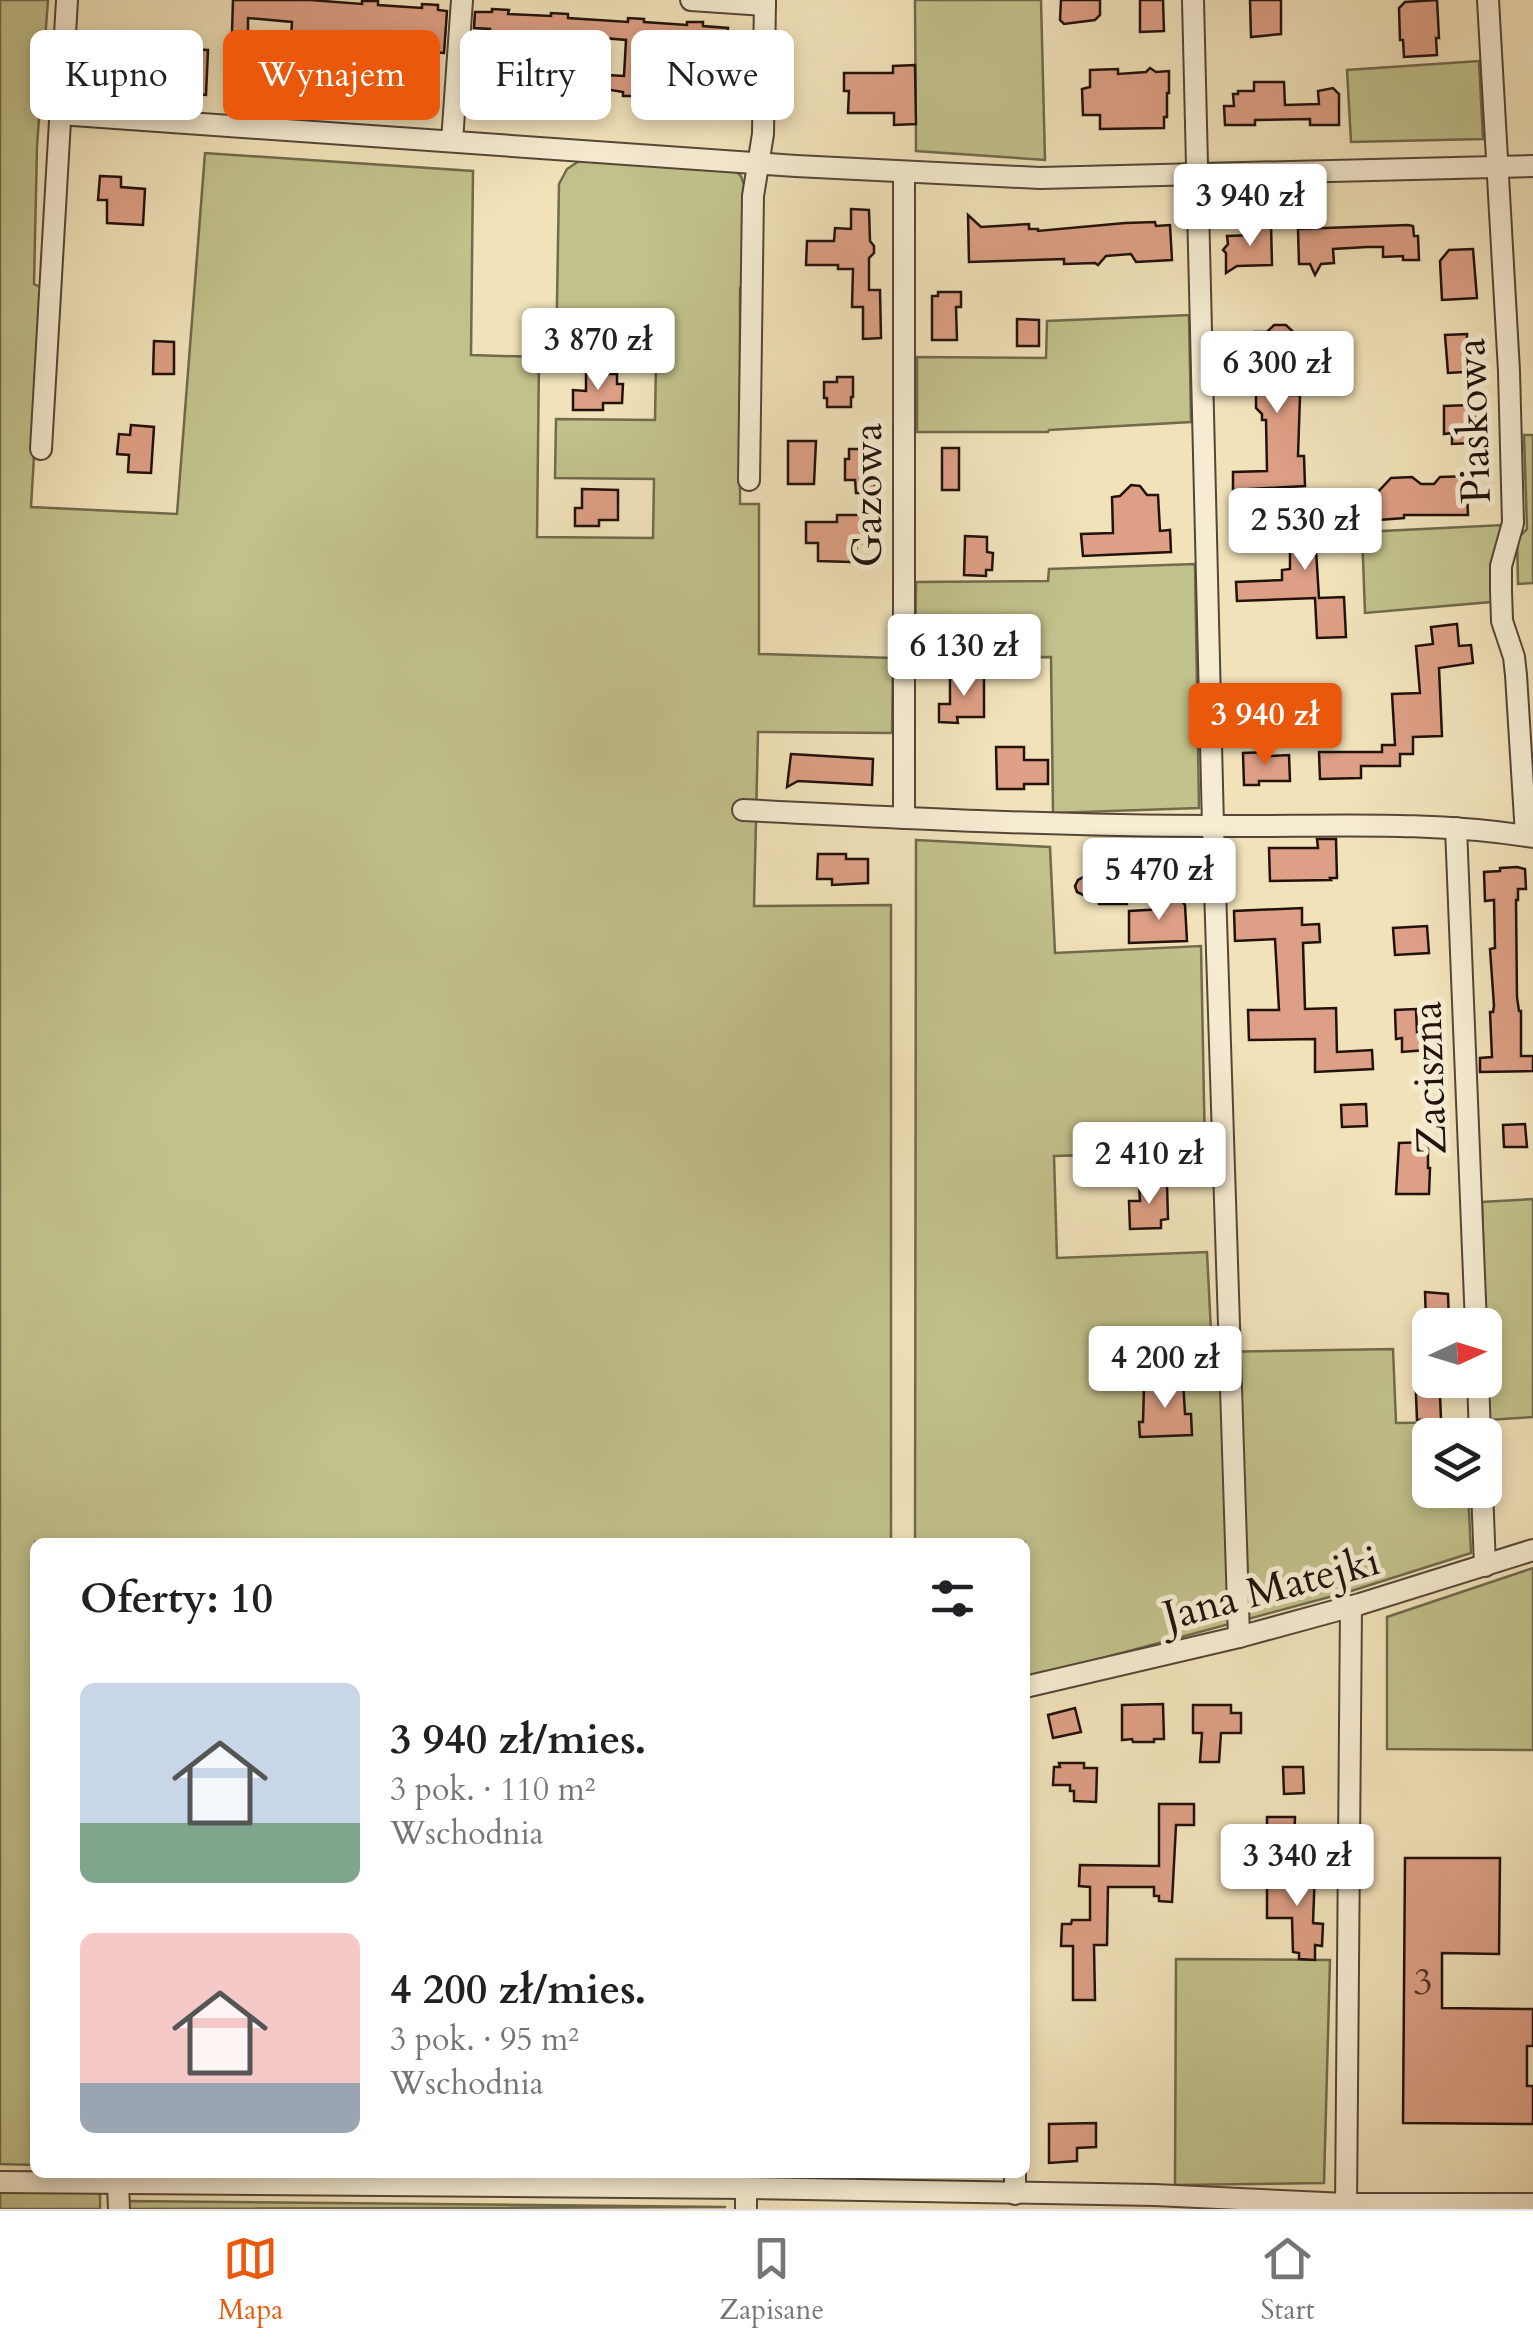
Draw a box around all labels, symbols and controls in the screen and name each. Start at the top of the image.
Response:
chip: Kupno [30,30,203,120]
chip: Wynajem [223,30,440,120]
chip: Filtry [460,30,611,120]
chip: Nowe [631,30,794,120]
pin: 3 940 zł [1147,164,1353,249]
text: 3 940 zł [1196,174,1304,218]
pin: 3 870 zł [495,308,701,393]
text: 3 870 zł [544,318,652,362]
pin: 6 300 zł [1174,331,1380,416]
street label: Piaskowa [1442,337,1505,505]
text: 6 300 zł [1223,341,1331,385]
street label: Gazowa [839,423,896,567]
pin: 2 530 zł [1202,488,1408,573]
text: 2 530 zł [1251,498,1359,542]
pin: 6 130 zł [861,614,1067,699]
text: 6 130 zł [910,624,1018,668]
pin: 3 940 zł [1162,683,1368,768]
text: 3 940 zł [1211,693,1319,737]
pin: 5 470 zł [1056,838,1262,923]
text: 5 470 zł [1105,848,1213,892]
street label: Zaciszna [1398,1000,1461,1156]
pin: 2 410 zł [1046,1122,1252,1207]
text: 2 410 zł [1095,1132,1203,1176]
north arrow [1412,1308,1502,1398]
map controls [1412,1308,1502,1508]
pin: 4 200 zł [1062,1326,1268,1411]
text: 4 200 zł [1111,1336,1219,1380]
button: layers [1412,1418,1502,1508]
street label: Jana Matejki [1151,1532,1386,1646]
text: Oferty: 10 [80,1570,273,1627]
icon: filters [925,1571,980,1626]
text: 3 940 zł/mies. [390,1711,646,1768]
icon: home [160,1723,280,1843]
text: 3 pok. · 110 m² [390,1768,595,1812]
text: Wschodnia [390,1812,544,1856]
pin: 3 340 zł [1194,1824,1400,1909]
text: 3 340 zł [1243,1834,1351,1878]
house number: 3 [1413,1956,1433,2008]
text: 4 200 zł/mies. [390,1961,646,2018]
icon: home [160,1973,280,2093]
text: 3 pok. · 95 m² [390,2018,579,2062]
text: Wschodnia [390,2062,544,2106]
tab: Mapa [218,2231,283,2329]
tab: Zapisane [719,2231,824,2329]
tab: Start [1260,2231,1315,2329]

